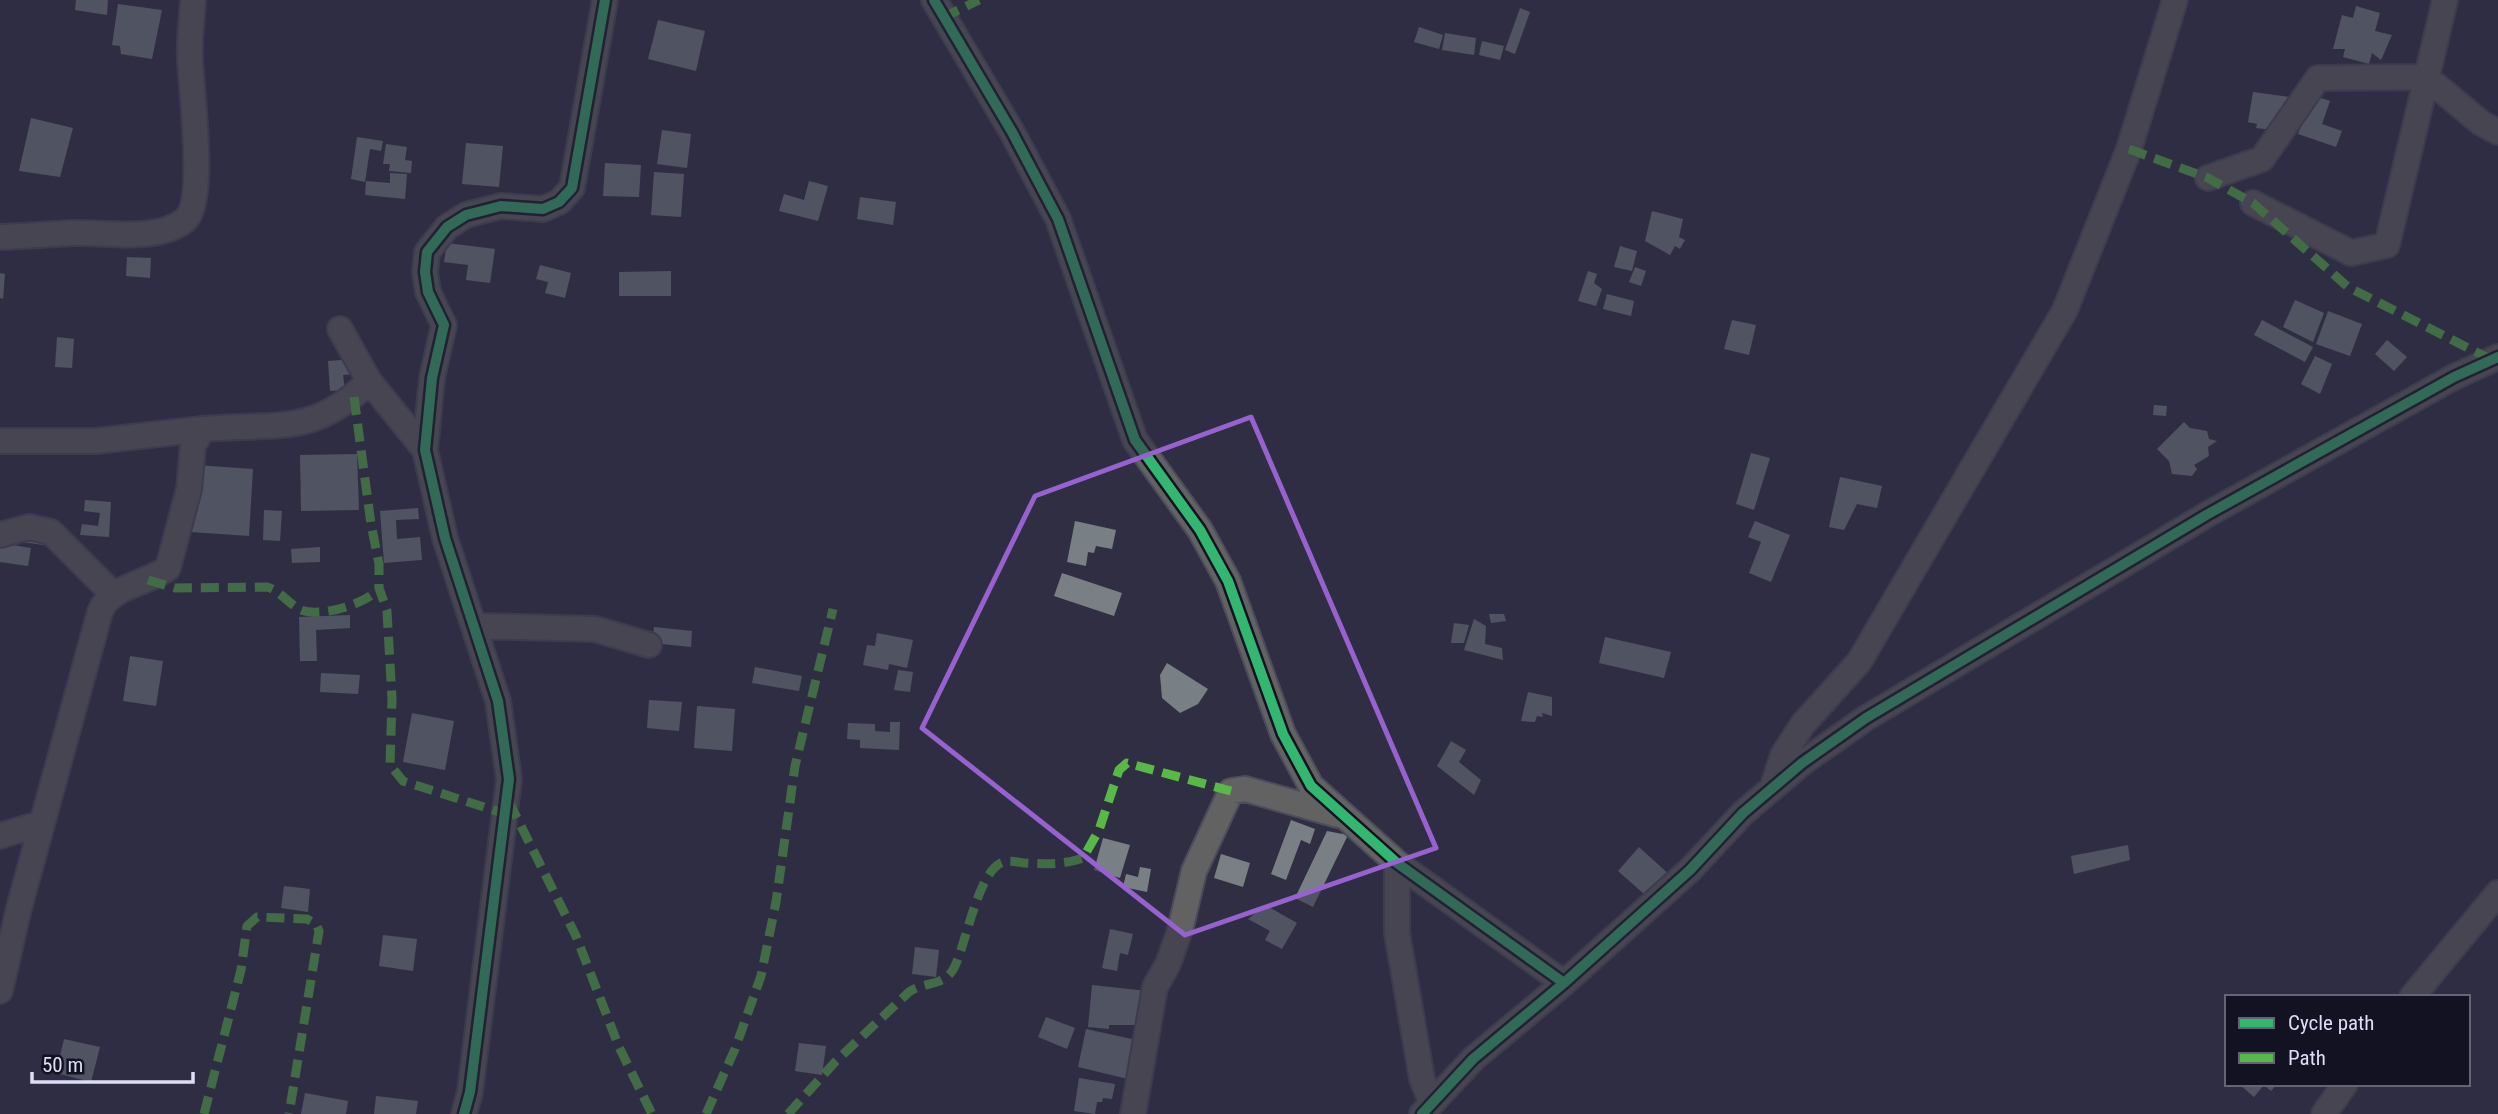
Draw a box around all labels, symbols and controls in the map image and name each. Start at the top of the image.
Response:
legend [2225,995,2470,1086]
text: Cycle path [2288,1011,2374,1035]
scale bar [32,1040,192,1084]
text: Path [2288,1046,2326,1070]
text: 50 m [42,1053,83,1077]

